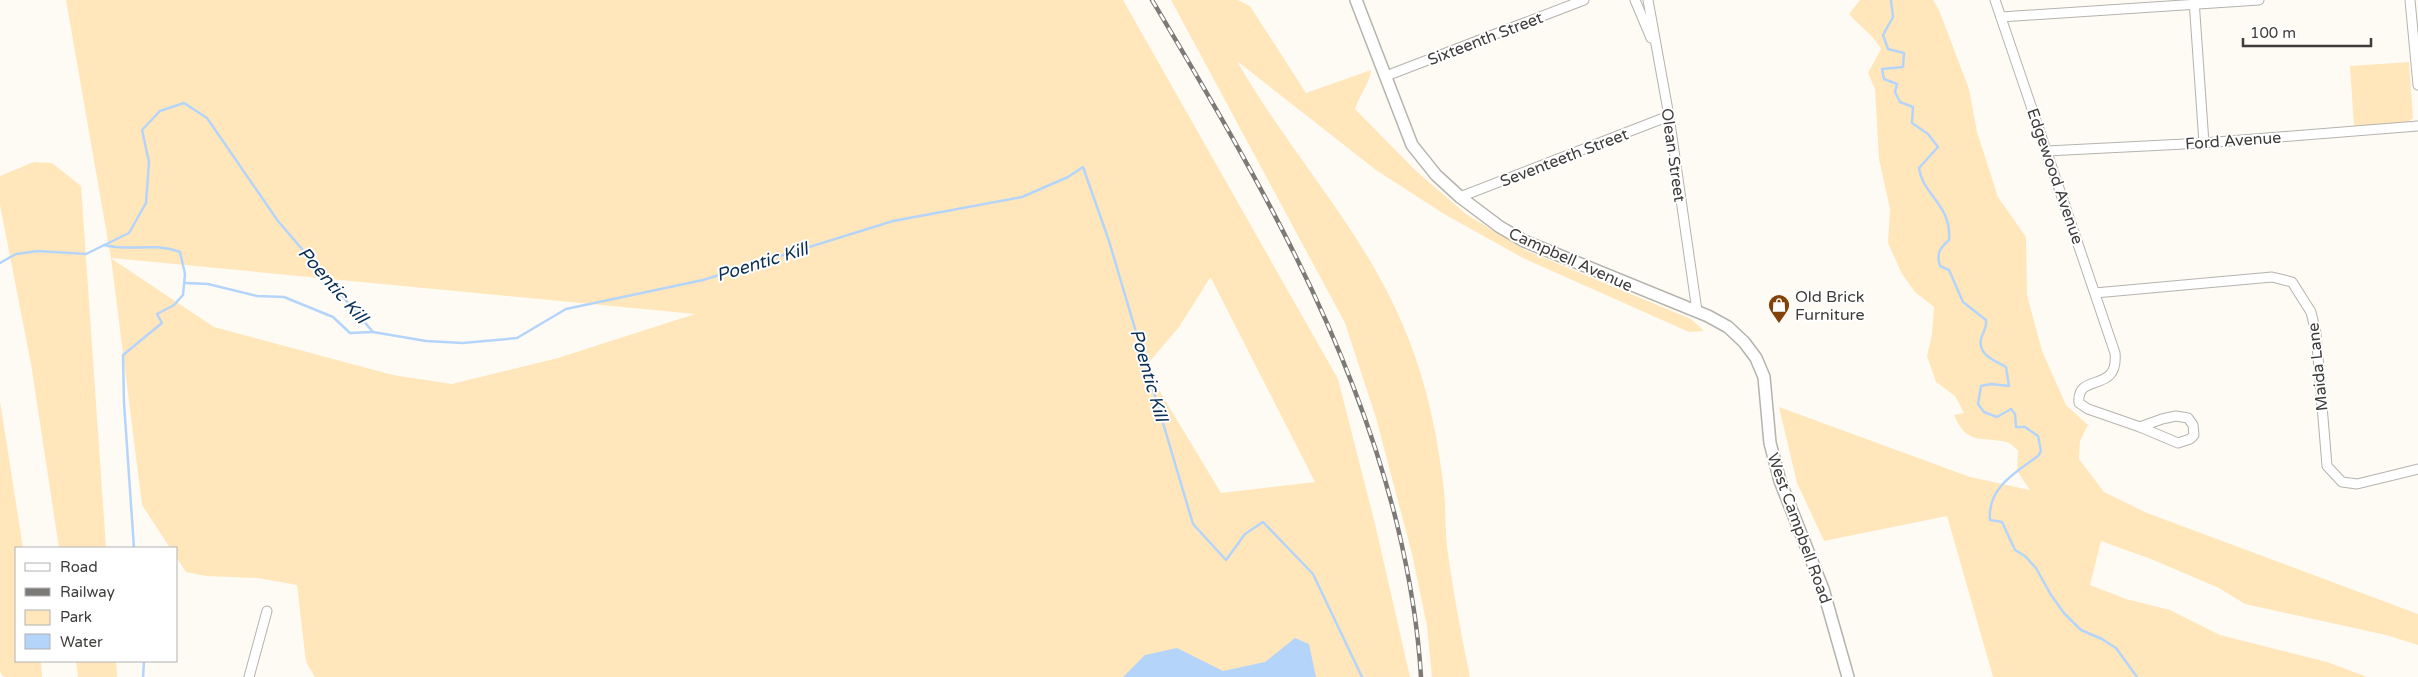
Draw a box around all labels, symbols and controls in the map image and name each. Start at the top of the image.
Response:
street label: Sixteenth Street [1425,8,1546,70]
scale bar [2243,15,2370,47]
text: 100 m [2250,24,2296,42]
street label: Edgewood Avenue [2022,106,2088,247]
street label: Olean Street [1657,107,1689,203]
street label: Seventeeth Street [1497,124,1631,192]
street label: Ford Avenue [2184,128,2282,154]
street label: Campbell Avenue [1506,224,1636,296]
water label: Poentic Kill [713,237,813,286]
water label: Poentic Kill [294,242,374,330]
place label: Old Brick Furniture [1795,287,1865,325]
shop icon: Old Brick Furniture [1767,293,1791,324]
street label: Maida Lane [2303,322,2333,412]
water label: Poentic Kill [1125,326,1173,426]
street label: West Campbell Road [1763,450,1836,606]
legend [15,547,178,662]
text: Road [60,558,98,576]
text: Railway [60,583,115,601]
text: Park [60,608,92,626]
text: Water [60,633,103,651]

